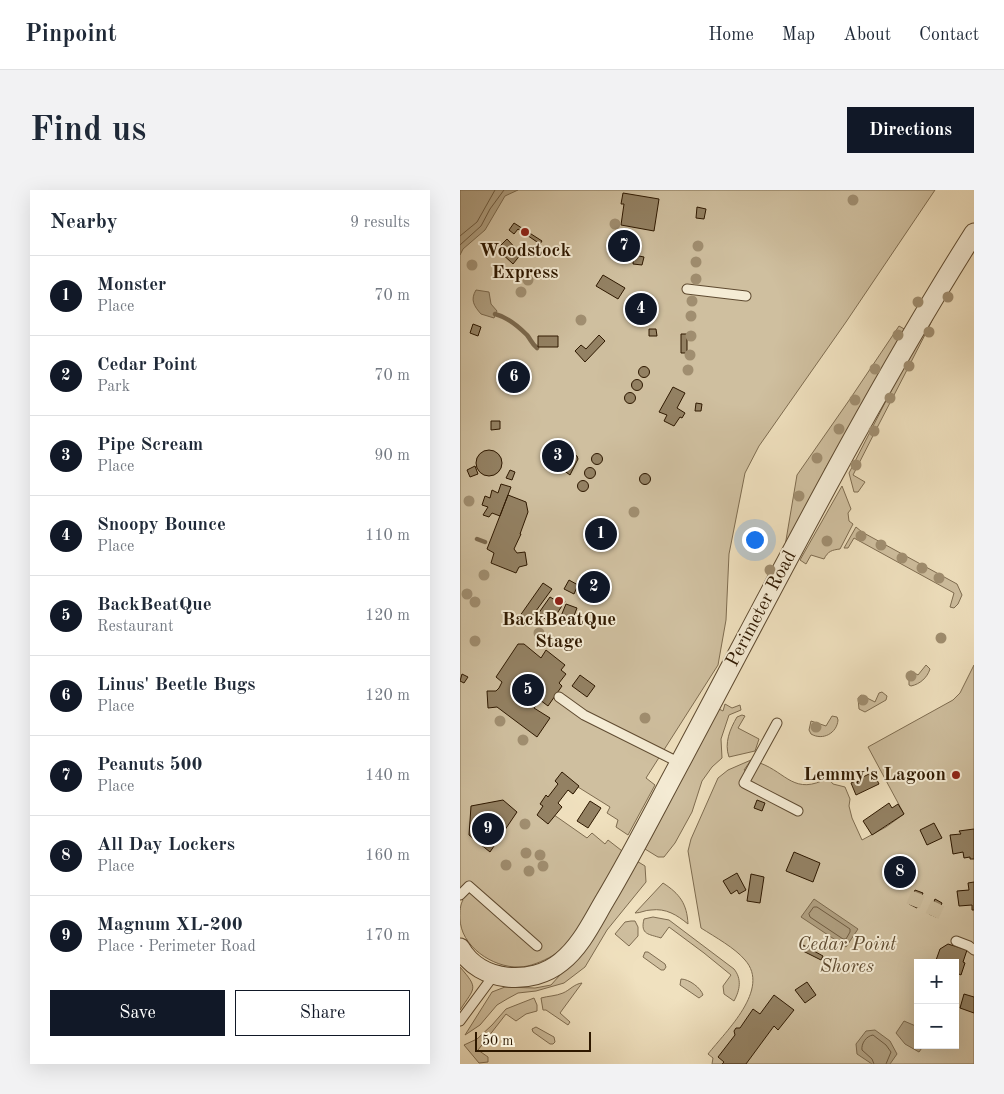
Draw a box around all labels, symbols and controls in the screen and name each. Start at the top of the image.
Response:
text: Pinpoint [25,23,117,47]
text: Home [708,26,754,44]
text: Map [782,26,815,44]
text: About [843,26,891,44]
text: Contact [919,26,979,44]
button: Directions [847,107,974,153]
text: Find us [30,113,146,148]
text: Nearby [50,212,118,233]
text: 9 results [350,215,410,231]
marker: Woodstock Express [519,226,531,238]
pin: 7 [608,227,640,265]
place label: Woodstock Express [479,242,571,283]
text: Monster [97,276,166,295]
text: 1 [61,288,71,304]
text: 70 m [374,288,410,304]
pin: 4 [625,290,657,328]
text: Place [97,299,134,315]
text: Cedar Point [97,356,197,375]
pin: 6 [498,358,530,396]
text: 2 [61,368,71,384]
text: 70 m [374,368,410,384]
text: Park [97,379,130,395]
text: Pipe Scream [97,436,203,455]
pin: 3 [542,437,574,475]
text: 3 [61,448,71,464]
text: 90 m [374,448,410,464]
text: Place [97,459,134,475]
pin: 1 [585,515,617,553]
text: Snoopy Bounce [97,516,226,535]
your location [742,527,768,553]
text: 4 [61,528,71,544]
text: 110 m [365,528,410,544]
text: Place [97,539,134,555]
street label: Perimeter Road [724,548,801,670]
pin: 2 [578,568,610,606]
marker: BackBeatQue Stage [553,595,565,607]
text: BackBeatQue [97,596,212,615]
text: 5 [61,608,71,624]
text: 120 m [365,608,410,624]
place label: BackBeatQue Stage [502,611,616,652]
text: Restaurant [97,619,174,635]
pin: 5 [512,671,544,709]
text: Linus' Beetle Bugs [97,676,256,695]
text: 6 [61,688,71,704]
text: 120 m [365,688,410,704]
text: Place [97,699,134,715]
text: Peanuts 500 [97,756,202,775]
place label: Lemmy's Lagoon [803,766,946,785]
text: 7 [61,768,71,784]
text: 140 m [365,768,410,784]
marker: Lemmy's Lagoon [950,769,962,781]
text: Place [97,779,134,795]
pin: 9 [472,810,504,848]
text: All Day Lockers [97,836,235,855]
text: 8 [61,848,71,864]
text: 160 m [365,848,410,864]
pin: 8 [884,853,916,891]
text: Place [97,859,134,875]
text: Magnum XL-200 [97,916,243,935]
text: 9 [61,928,71,944]
text: 170 m [365,928,410,944]
park label: Cedar Point Shores [798,936,897,977]
text: Place · Perimeter Road [97,939,256,955]
map controls [914,959,959,1049]
button: + [914,959,959,1004]
button: Save [50,990,225,1036]
button: Share [235,990,410,1036]
button: − [914,1004,959,1049]
scale bar [475,1029,591,1052]
text: 50 m [482,1034,513,1048]

